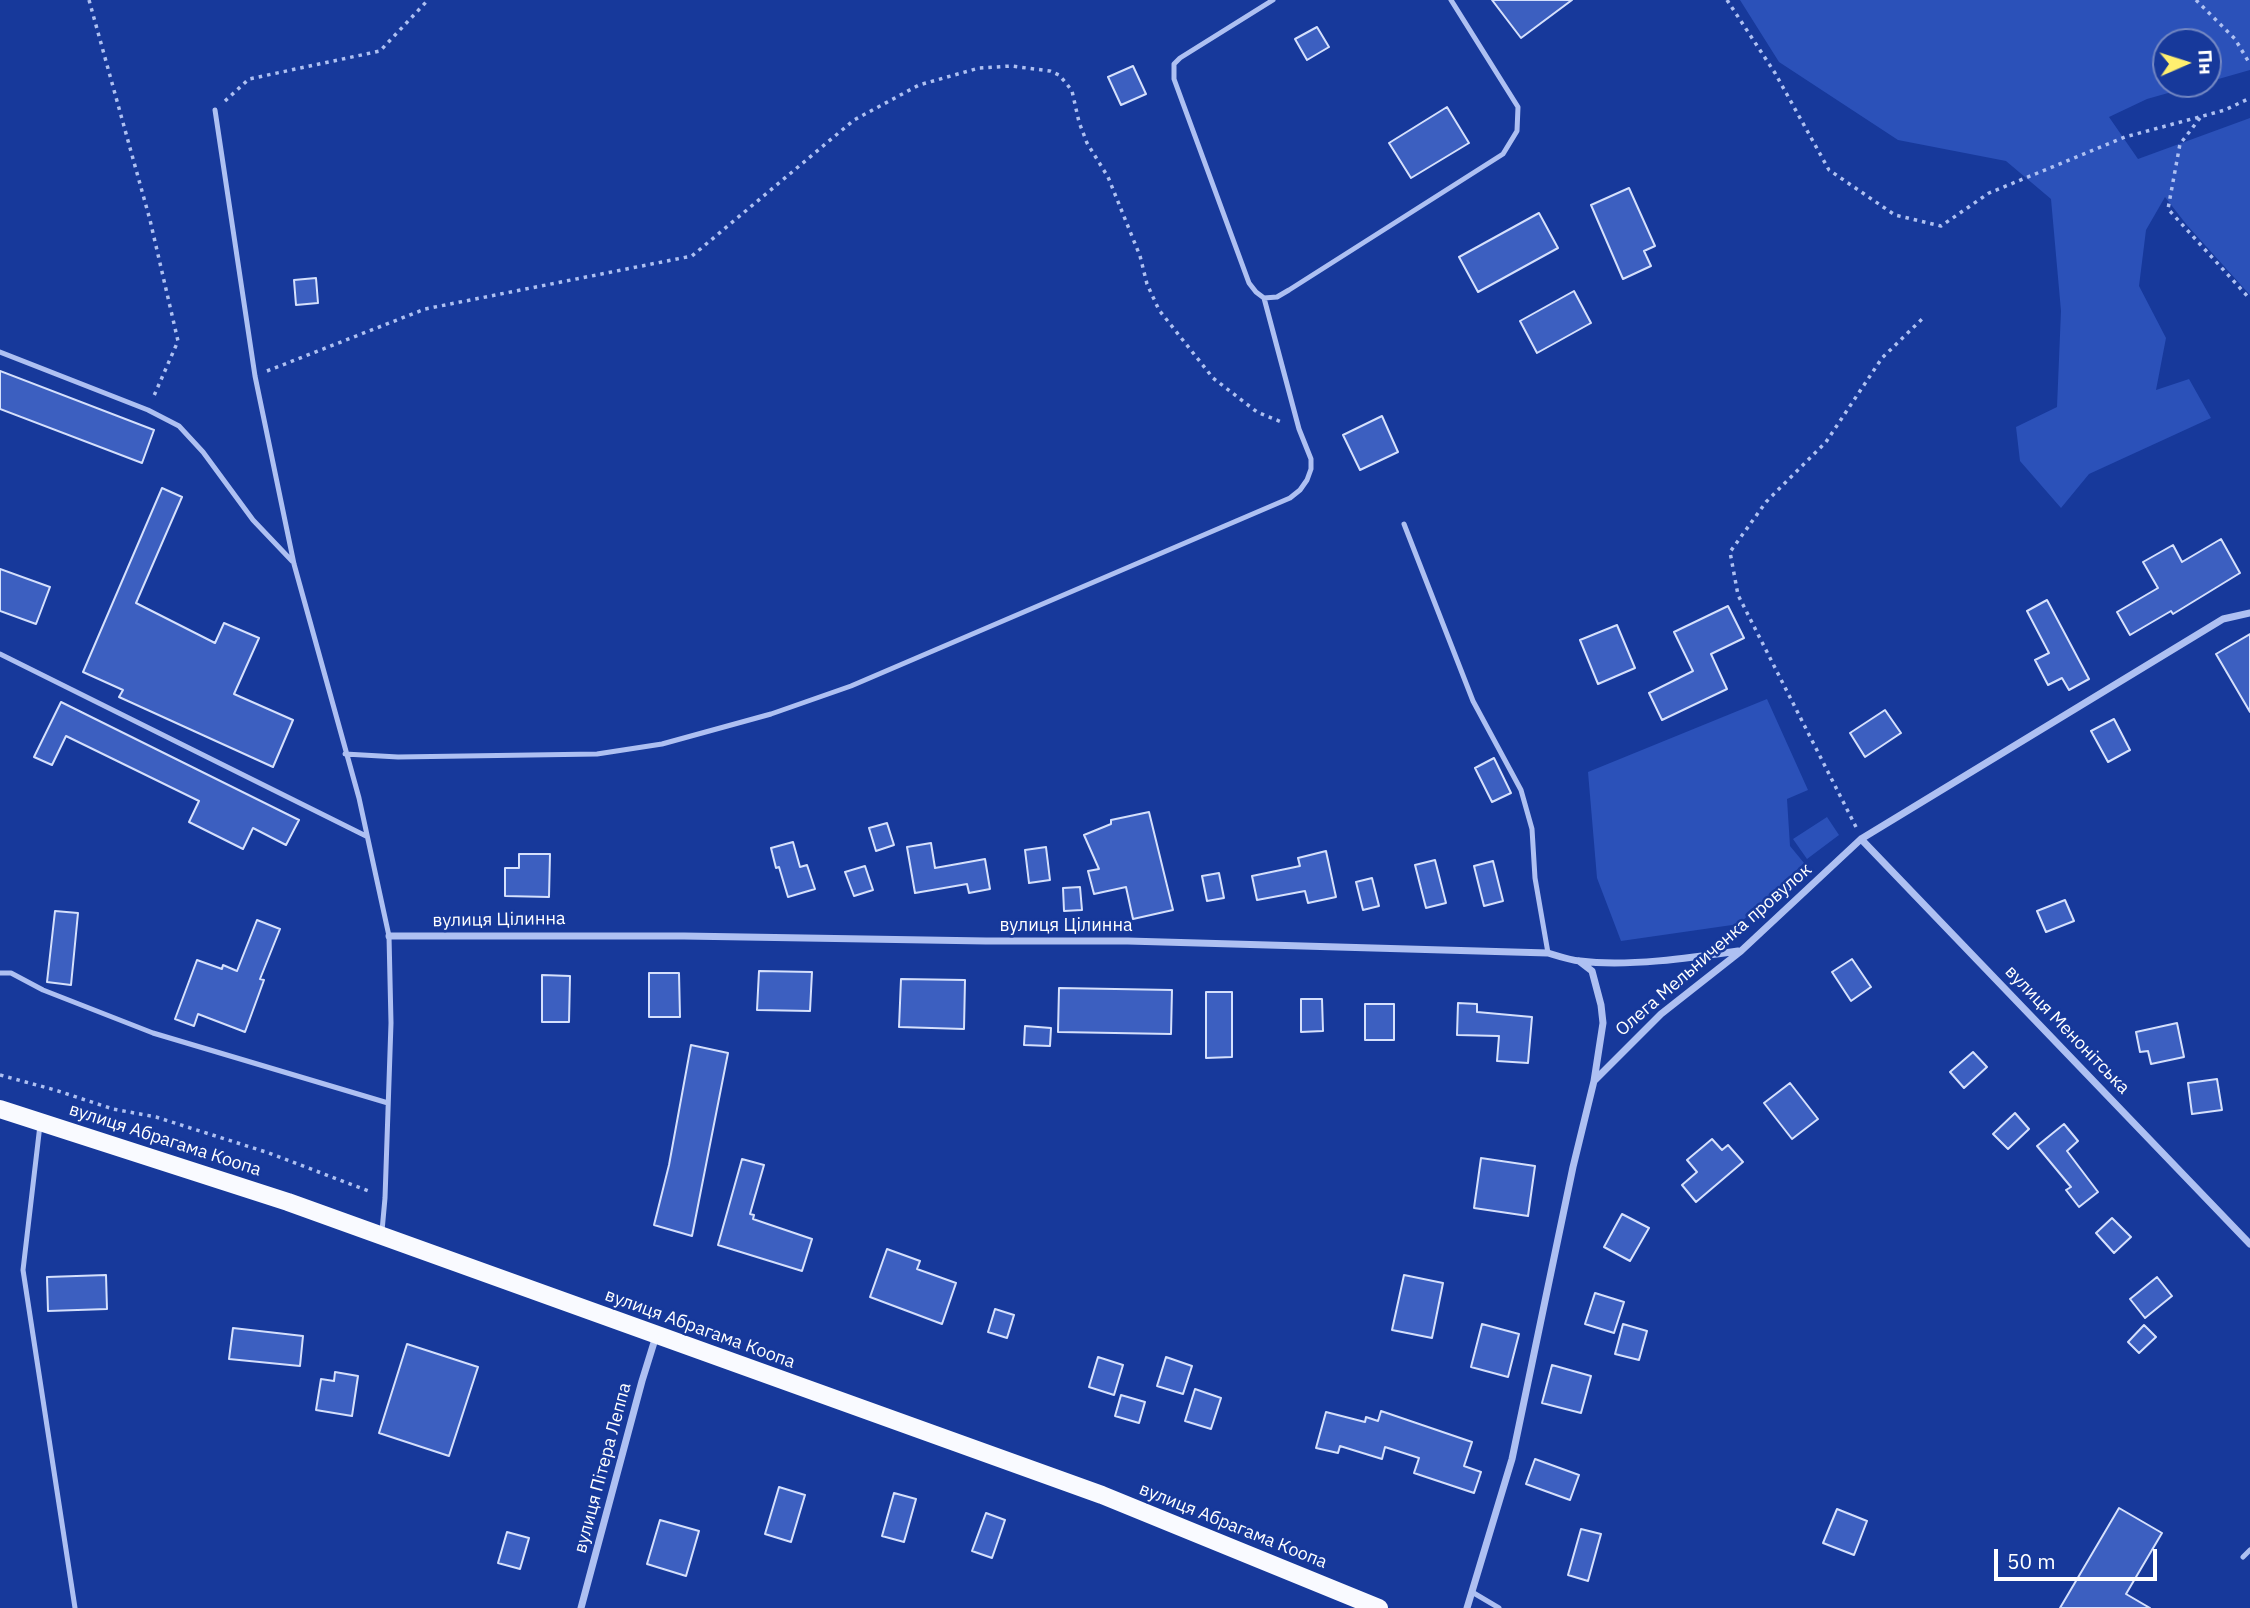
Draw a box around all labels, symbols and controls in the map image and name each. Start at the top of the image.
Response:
north arrow [2152,28,2222,98]
text: Пн [2193,49,2219,75]
street label: Олега Мельниченка провулок [1612,859,1816,1041]
street label: вулиця Цілинна [432,908,566,932]
street label: вулиця Цілинна [999,915,1133,937]
street label: вулиця Менонітська [2000,961,2134,1099]
street label: вулиця Абрагама Коопа [66,1099,264,1181]
street label: вулиця Абрагама Коопа [602,1285,798,1373]
street label: вулиця Пітера Леппа [570,1380,636,1556]
street label: вулиця Абрагама Коопа [1136,1478,1330,1574]
scale bar [1998,1534,2161,1578]
text: 50 m [2007,1547,2056,1575]

